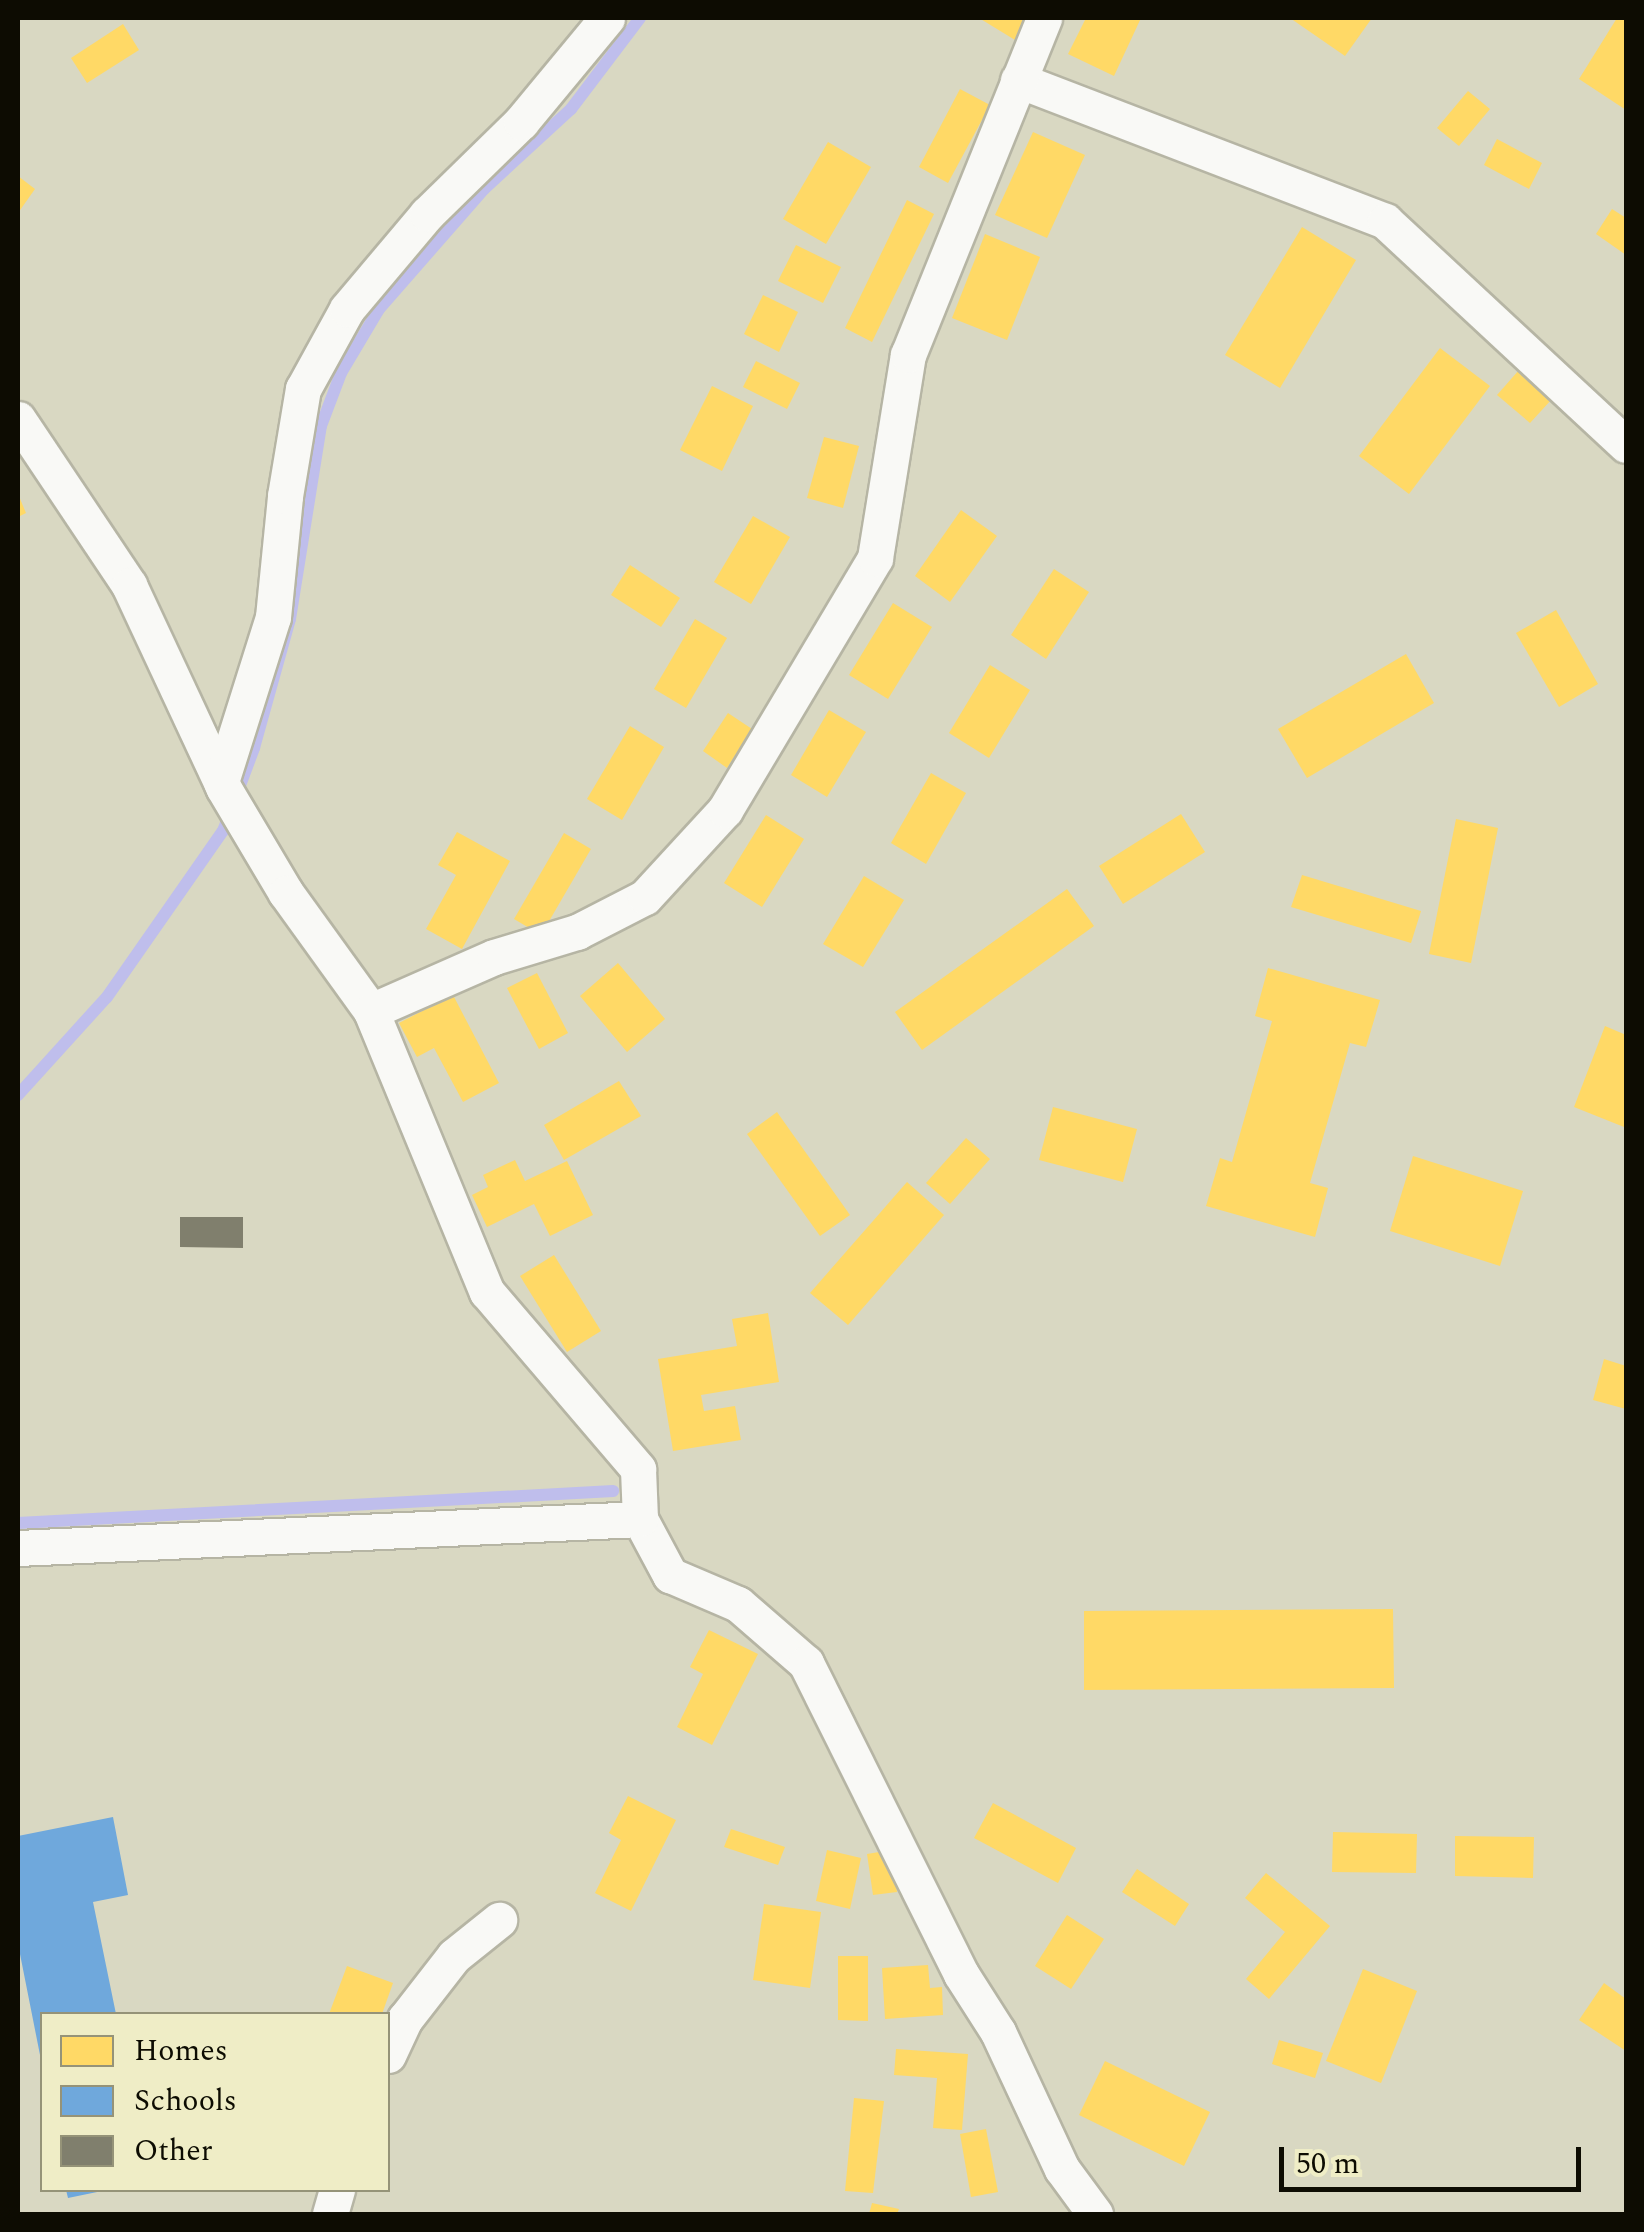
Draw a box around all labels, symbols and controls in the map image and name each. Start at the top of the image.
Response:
legend [40,2012,390,2192]
text: Homes [134,2028,228,2074]
text: Schools [134,2078,237,2124]
scale bar [1284,2127,1586,2189]
text: Other [134,2128,213,2174]
text: 50 m [1296,2141,1359,2187]

